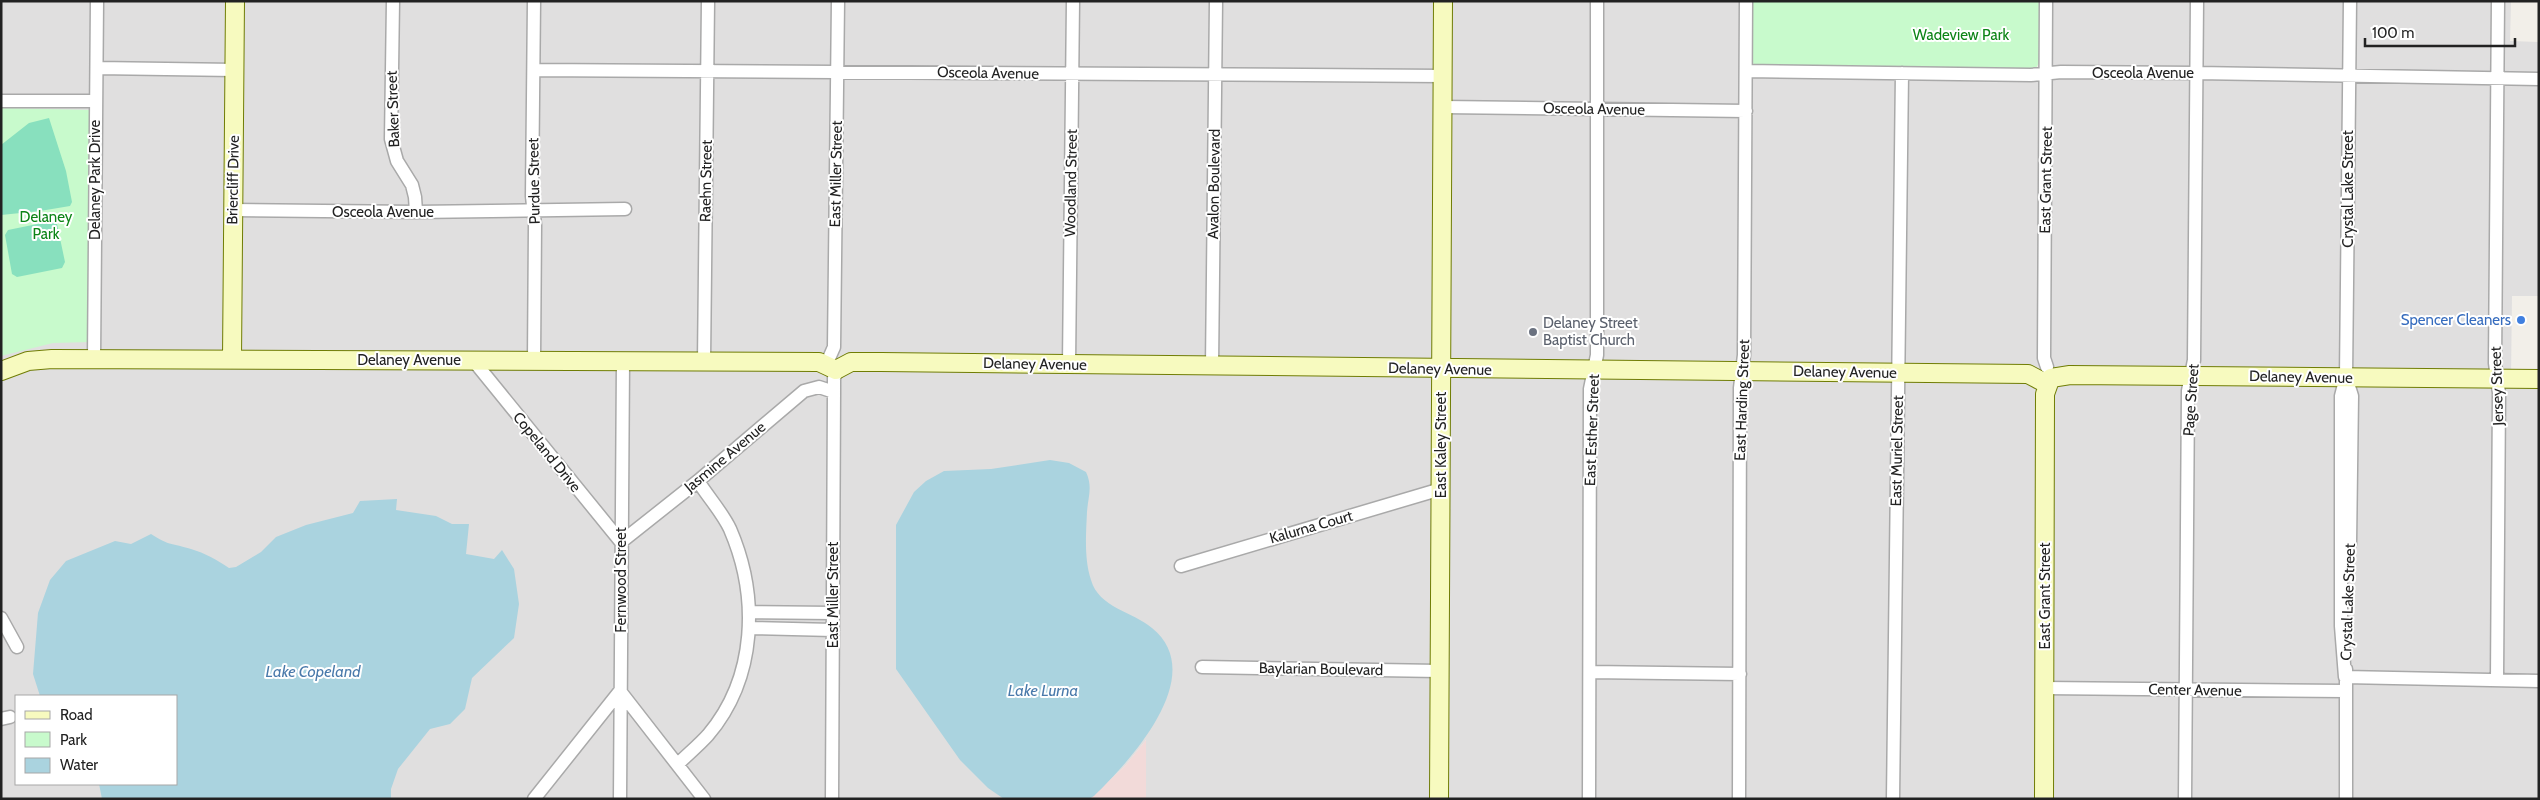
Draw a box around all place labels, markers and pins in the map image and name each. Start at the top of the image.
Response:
place label: Spencer Cleaners [2401,311,2511,329]
place label: Delaney Street Baptist Church [1543,314,1638,349]
marker: Spencer Cleaners [2515,314,2527,326]
marker: Delaney Street Baptist Church [1527,326,1539,338]

